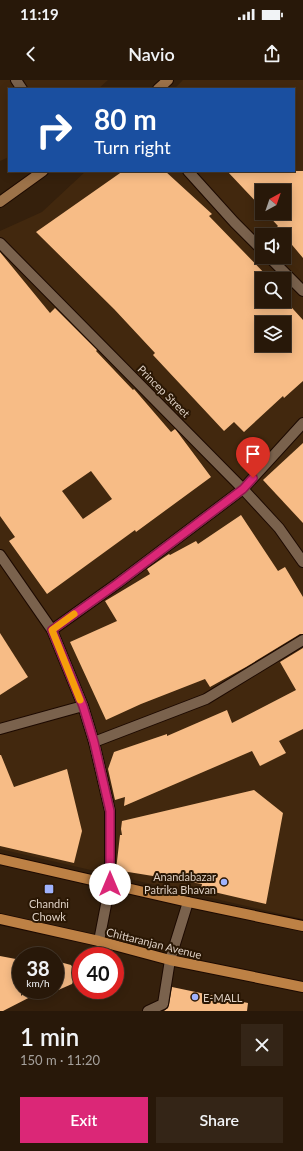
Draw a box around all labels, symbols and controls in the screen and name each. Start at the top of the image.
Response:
text: 11:19 [20,5,59,23]
icon: back [20,43,42,65]
text: Navio [128,43,175,65]
icon: share [261,43,283,65]
text: 80 m [94,102,157,136]
icon: right [28,104,80,156]
text: Turn right [94,136,171,158]
north arrow [255,184,291,220]
map controls [255,184,291,352]
button: sound [255,228,291,264]
button: search [255,272,291,308]
button: layers [255,316,291,352]
street label: Princep Street [135,362,193,420]
pin [236,437,270,478]
icon: arrive [242,443,264,465]
position arrow [89,863,131,905]
place label: Anandabazar Patrika Bhavan [144,870,216,896]
marker: Anandabazar Patrika Bhavan [219,877,229,887]
marker: Chandni Chowk [43,883,55,895]
place label: Chandni Chowk [29,897,69,923]
street label: Chittaranjan Avenue [105,925,203,961]
speed limit sign: 40 [72,947,124,999]
text: 38 [26,956,50,980]
text: km/h [26,977,50,989]
place label: E-MALL [203,991,243,1004]
marker: E-MALL [190,992,200,1002]
text: 1 min [20,1022,79,1051]
button: close [241,1024,283,1066]
text: 150 m · 11:20 [20,1052,100,1068]
button: Exit [20,1097,148,1143]
button: Share [156,1097,283,1143]

